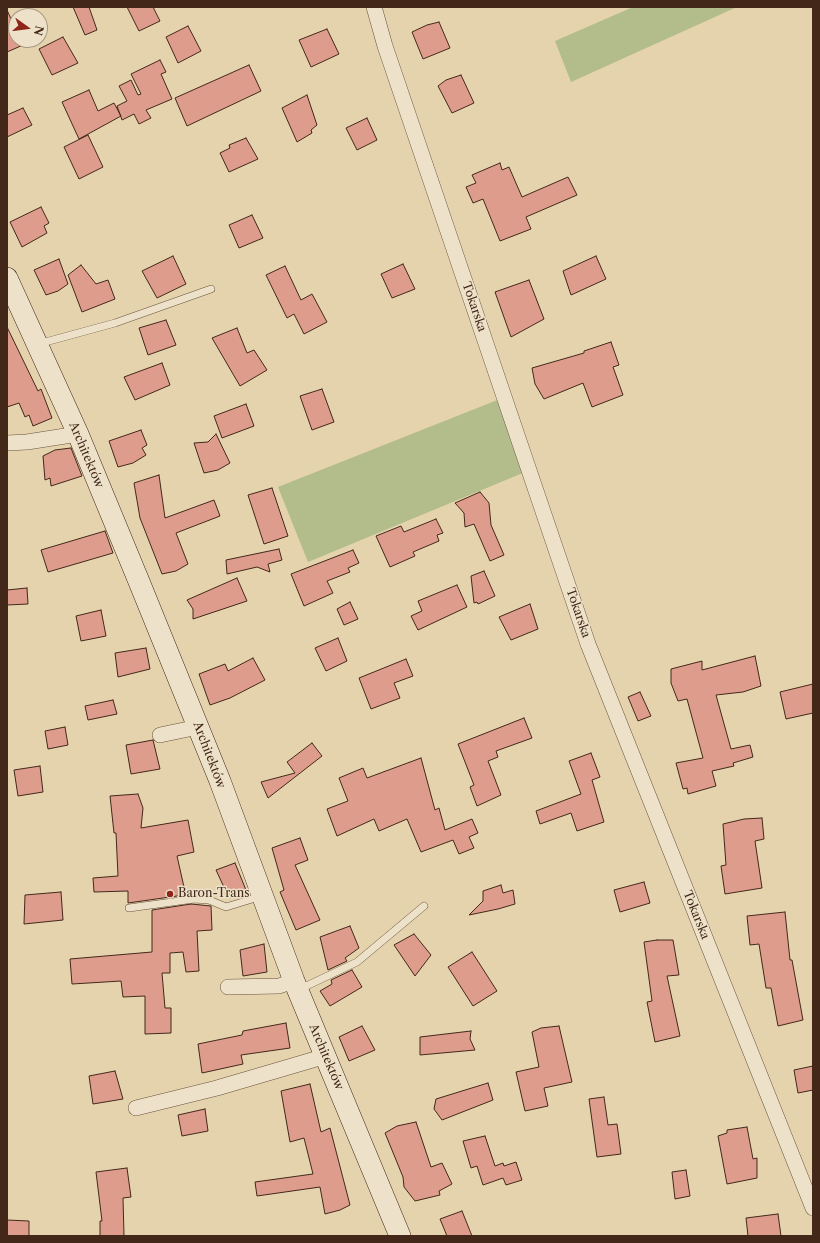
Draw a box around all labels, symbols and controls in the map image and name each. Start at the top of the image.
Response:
north arrow [8,8,48,48]
text: N [31,24,47,37]
street label: Tokarska [459,280,489,334]
street label: Architektów [66,420,106,490]
street label: Tokarska [563,586,593,640]
street label: Architektów [190,720,228,790]
place label: Baron-Trans [178,887,249,901]
street label: Tokarska [680,888,712,942]
marker: Baron-Trans [165,889,175,899]
street label: Architektów [306,1022,346,1092]

